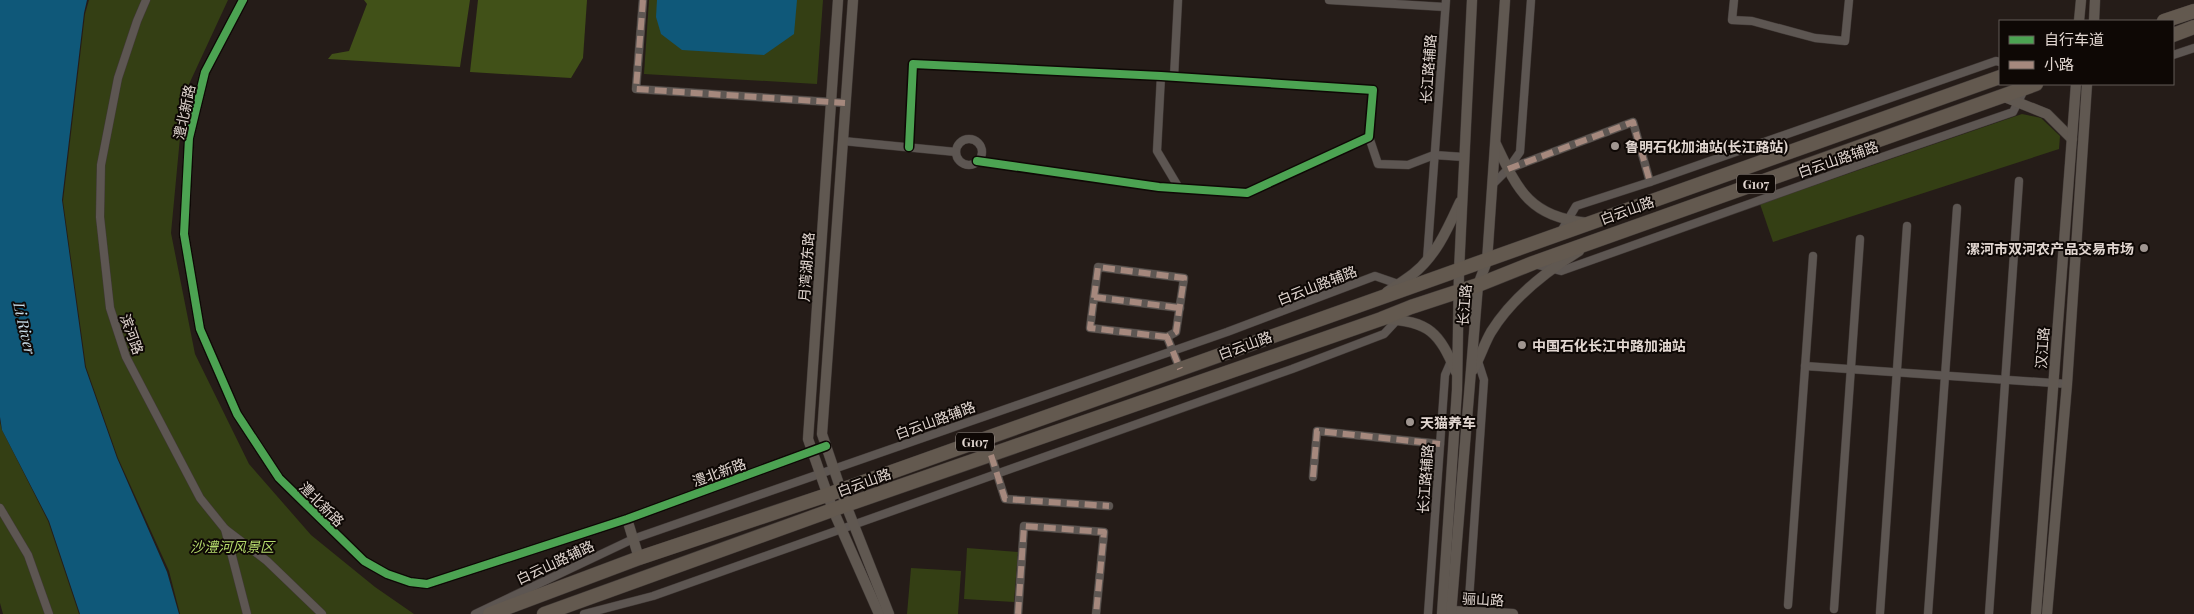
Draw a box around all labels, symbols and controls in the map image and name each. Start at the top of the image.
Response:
legend [1999,20,2174,85]
text: 自行车道 [2044,29,2104,49]
street label: 长江路辅路 [1416,33,1440,105]
text: 小路 [2044,54,2074,74]
street label: 澧北新路 [169,83,199,141]
street label: 白云山路辅路 [1795,136,1881,182]
place label: 鲁明石化加油站(长江路站) [1625,137,1788,156]
marker: 鲁明石化加油站(长江路站) [1609,140,1621,152]
road number: G107 [1737,174,1775,193]
street label: 白云山路 [1597,191,1657,229]
street label: 月湾湖东路 [794,231,818,303]
place label: 漯河市双河农产品交易市场 [1966,239,2134,258]
marker: 漯河市双河农产品交易市场 [2138,242,2150,254]
street label: 白云山路辅路 [1274,261,1360,309]
street label: 长江路 [1453,283,1475,327]
water label: Li River [9,299,41,356]
street label: 滨河路 [116,311,148,357]
street label: 白云山路 [1215,326,1275,364]
street label: 汉江路 [2031,326,2053,370]
place label: 中国石化长江中路加油站 [1532,336,1686,355]
marker: 中国石化长江中路加油站 [1516,339,1528,351]
street label: 白云山路辅路 [892,397,978,443]
place label: 天猫养车 [1420,413,1476,432]
marker: 天猫养车 [1404,416,1416,428]
road number: G107 [956,432,994,452]
street label: 长江路辅路 [1413,443,1437,515]
street label: 澧北新路 [689,453,749,491]
street label: 白云山路 [834,463,894,501]
street label: 澧北新路 [295,477,349,531]
street label: 白云山路辅路 [513,536,597,588]
park label: 沙澧河风景区 [190,537,276,556]
street label: 骊山路 [1462,588,1504,610]

